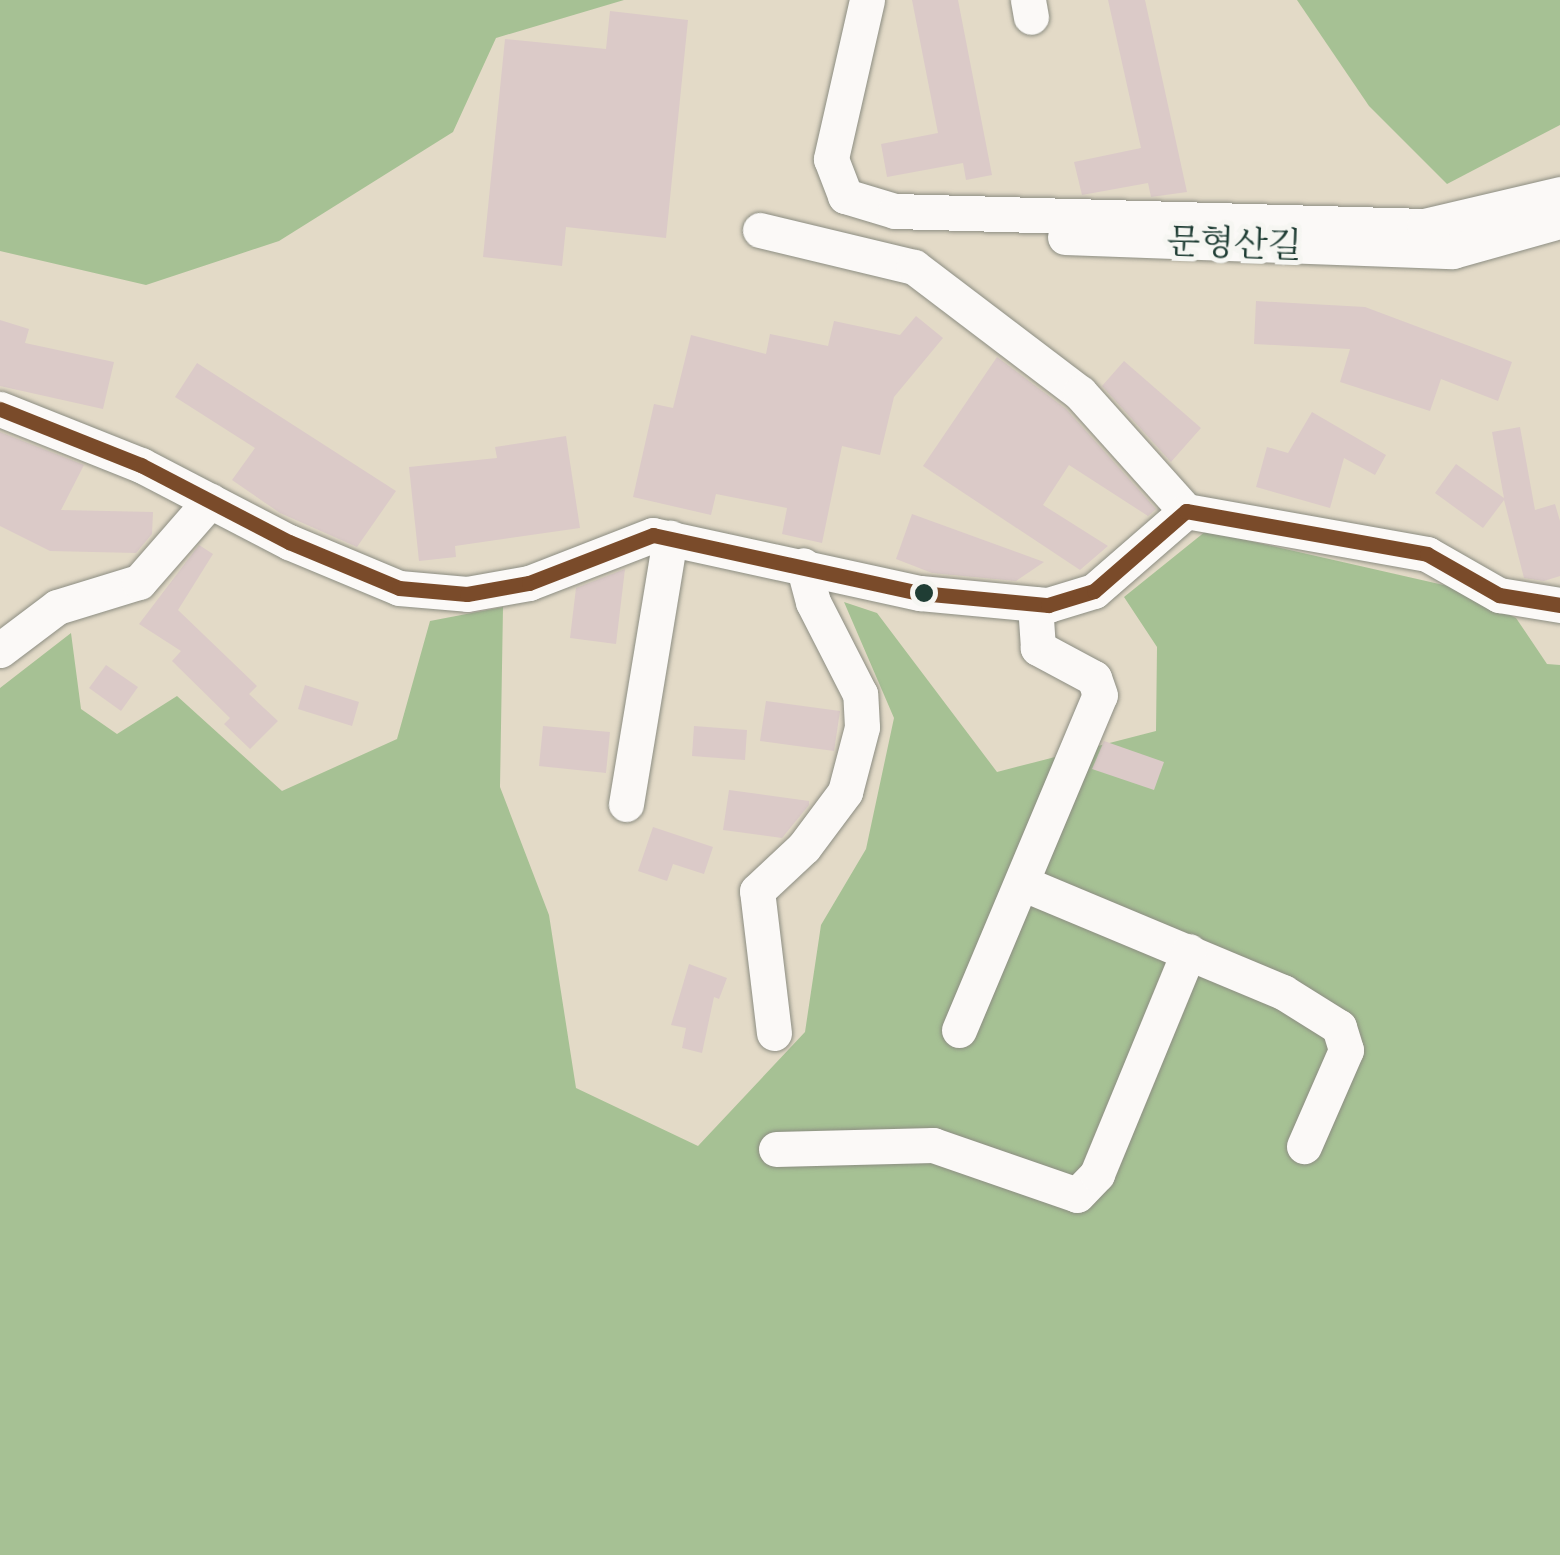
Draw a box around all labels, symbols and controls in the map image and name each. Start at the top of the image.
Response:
street label: 문형산길 [1166,222,1302,268]
unlabelled marker [914,583,934,603]

